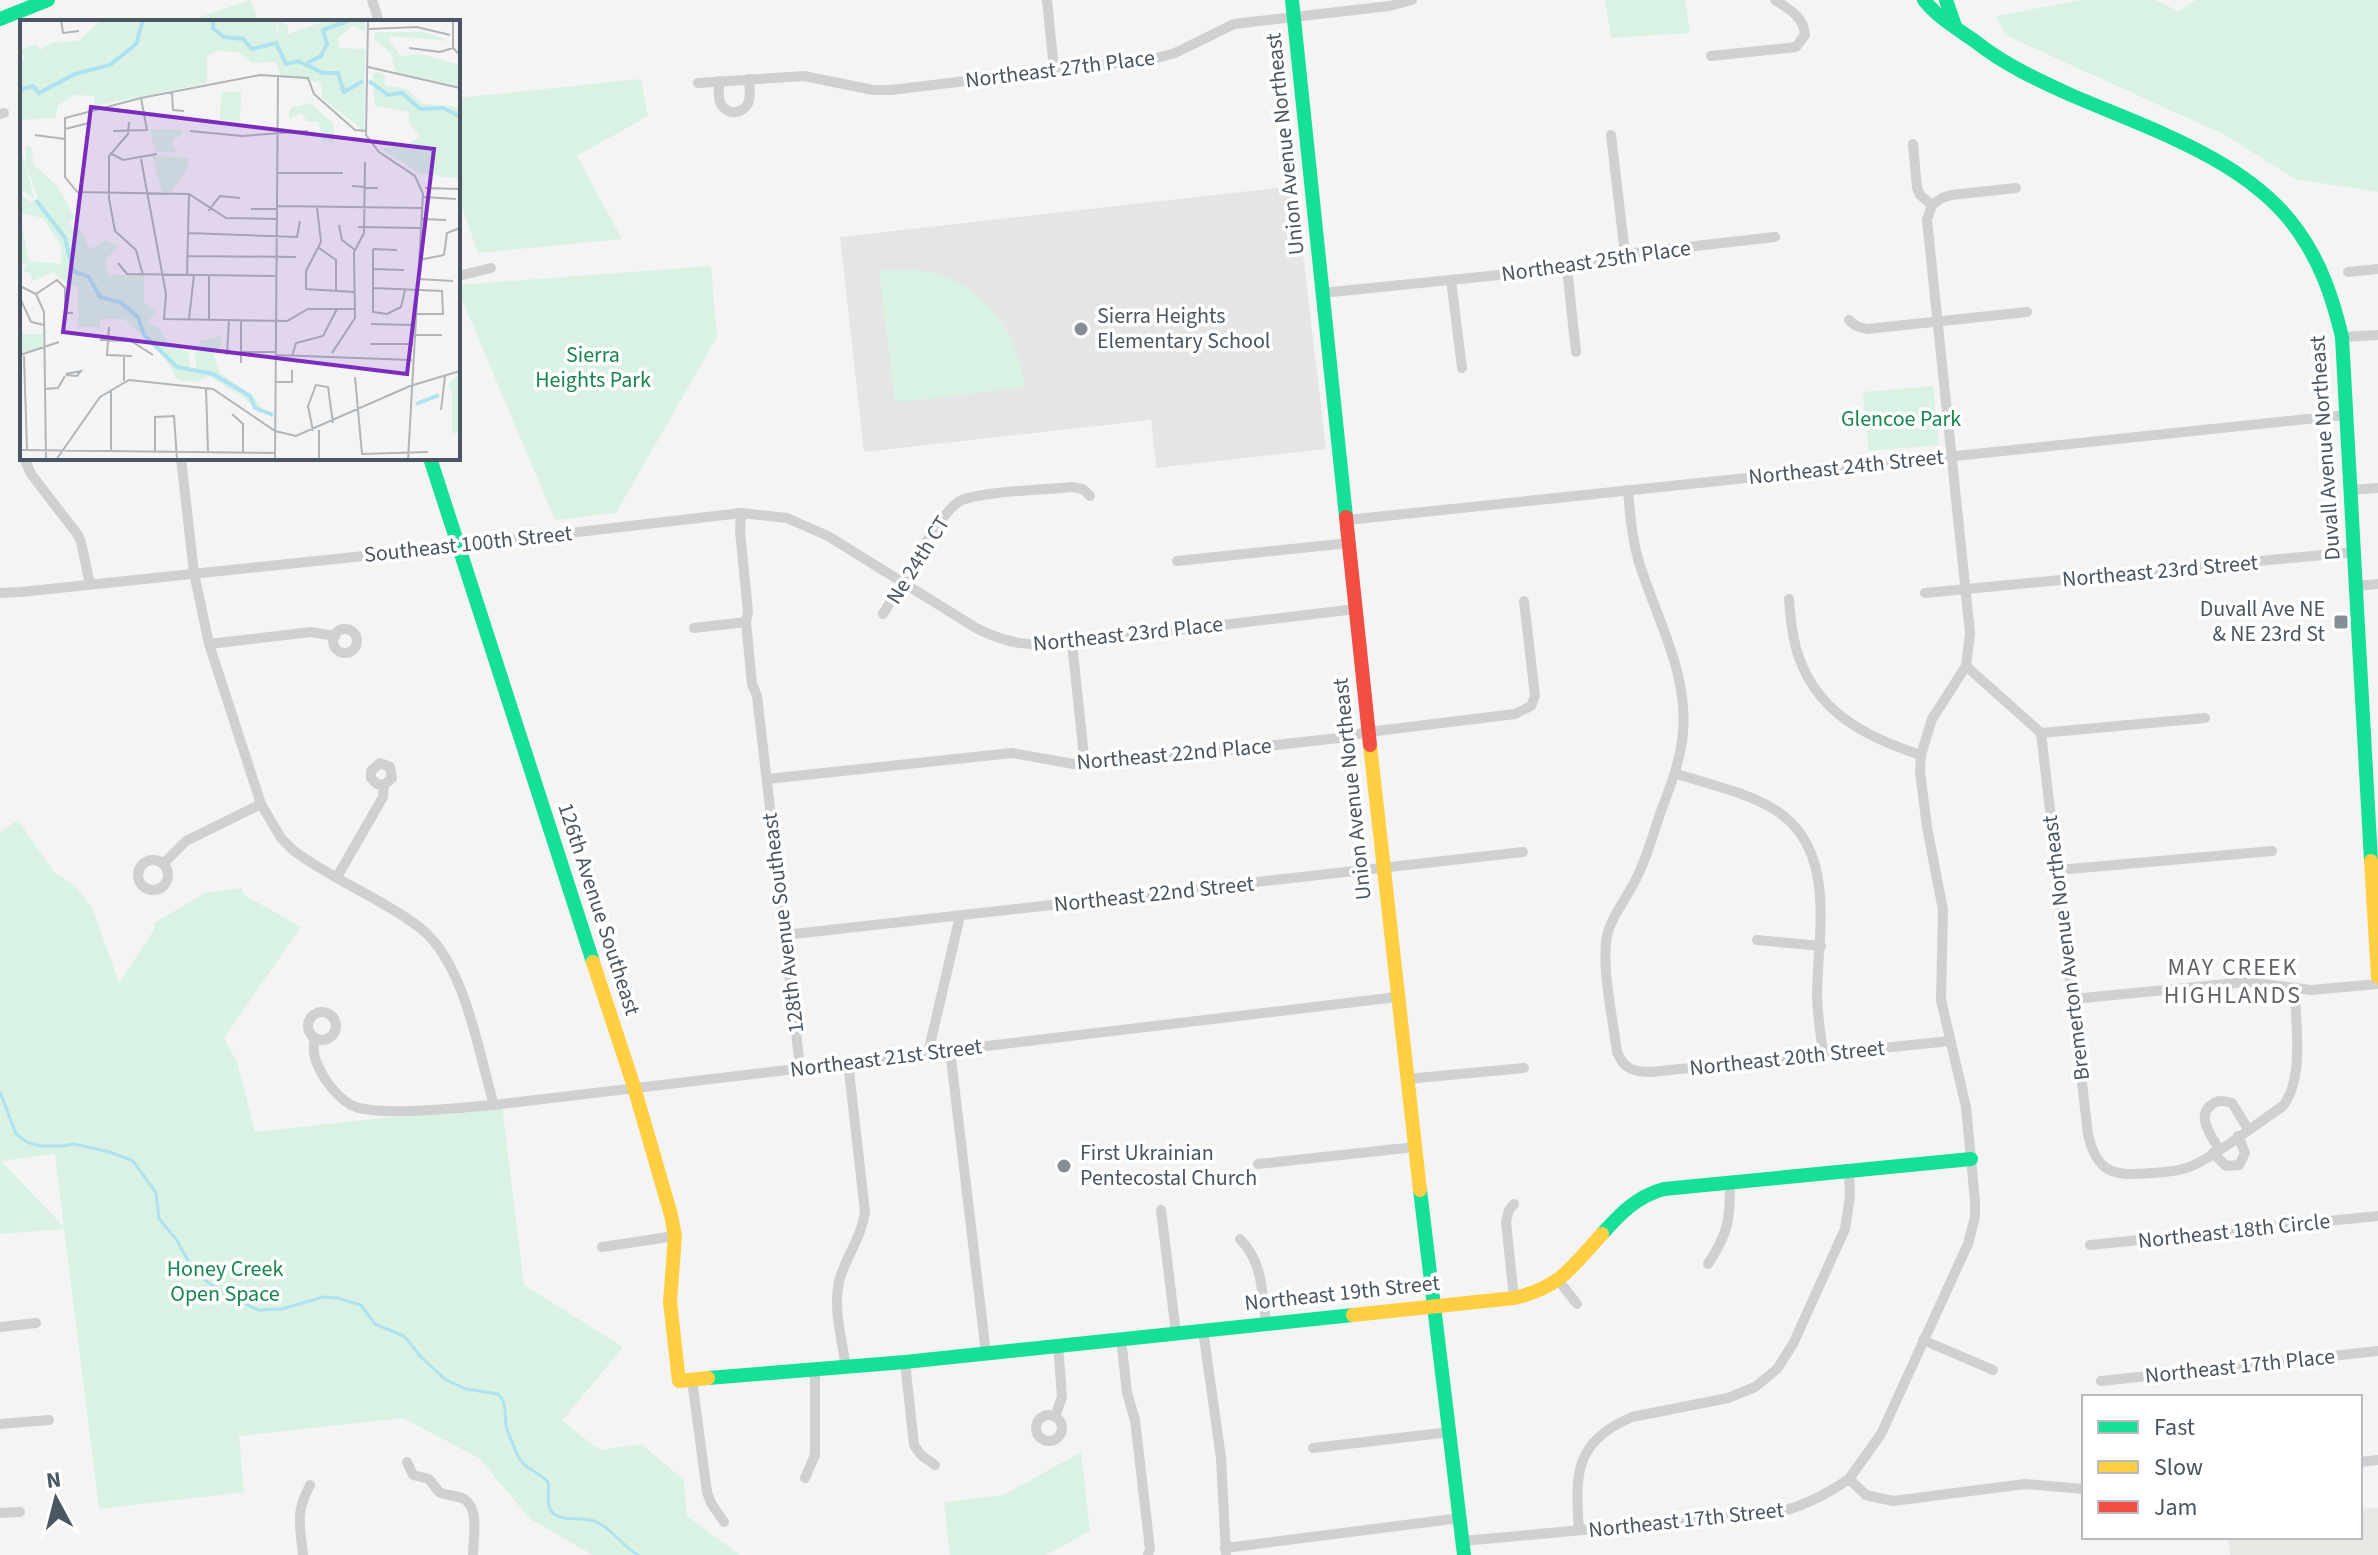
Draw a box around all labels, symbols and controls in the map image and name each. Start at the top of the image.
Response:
inset map [20,20,460,460]
street label: Union Avenue Northeast [1257,31,1313,257]
street label: Northeast 27th Place [963,41,1157,97]
street label: Northeast 25th Place [1499,232,1693,290]
place label: Sierra Heights Elementary School [1097,300,1270,357]
marker: Sierra Heights Elementary School [1072,320,1090,338]
street label: Duvall Avenue Northeast [2301,334,2349,562]
park label: Sierra Heights Park [535,339,651,396]
park label: Glencoe Park [1841,403,1961,435]
street label: Northeast 24th Street [1747,441,1946,493]
street label: Ne 24th CT [878,509,958,611]
street label: Southeast 100th Street [362,517,574,571]
street label: Northeast 23rd Street [2061,546,2260,596]
place label: Duvall Ave NE & NE 23rd St [2200,593,2326,650]
street label: Northeast 23rd Place [1031,608,1225,660]
marker: Duvall Ave NE & NE 23rd St [2332,613,2350,631]
street label: Union Avenue Northeast [1324,676,1380,902]
street label: Northeast 22nd Place [1075,730,1273,778]
street label: 126th Avenue Southeast [550,799,649,1020]
street label: 128th Avenue Southeast [754,810,812,1035]
street label: Bremerton Avenue Northeast [2034,813,2098,1082]
street label: Northeast 22nd Street [1052,868,1256,920]
district label: MAY CREEK HIGHLANDS [2164,950,2302,1013]
street label: Northeast 21st Street [788,1030,984,1086]
street label: Northeast 20th Street [1688,1032,1887,1084]
place label: First Ukrainian Pentecostal Church [1080,1137,1257,1194]
marker: First Ukrainian Pentecostal Church [1055,1157,1073,1175]
street label: Northeast 18th Circle [2136,1205,2332,1257]
park label: Honey Creek Open Space [167,1253,283,1310]
street label: Northeast 19th Street [1243,1267,1442,1319]
street label: Northeast 17th Place [2143,1340,2337,1392]
legend [2082,1395,2362,1539]
text: Fast [2154,1410,2195,1445]
text: Slow [2154,1450,2203,1485]
north arrow [16,1459,96,1539]
text: N [44,1463,63,1497]
text: Jam [2154,1490,2198,1525]
street label: Northeast 17th Street [1587,1494,1786,1546]

